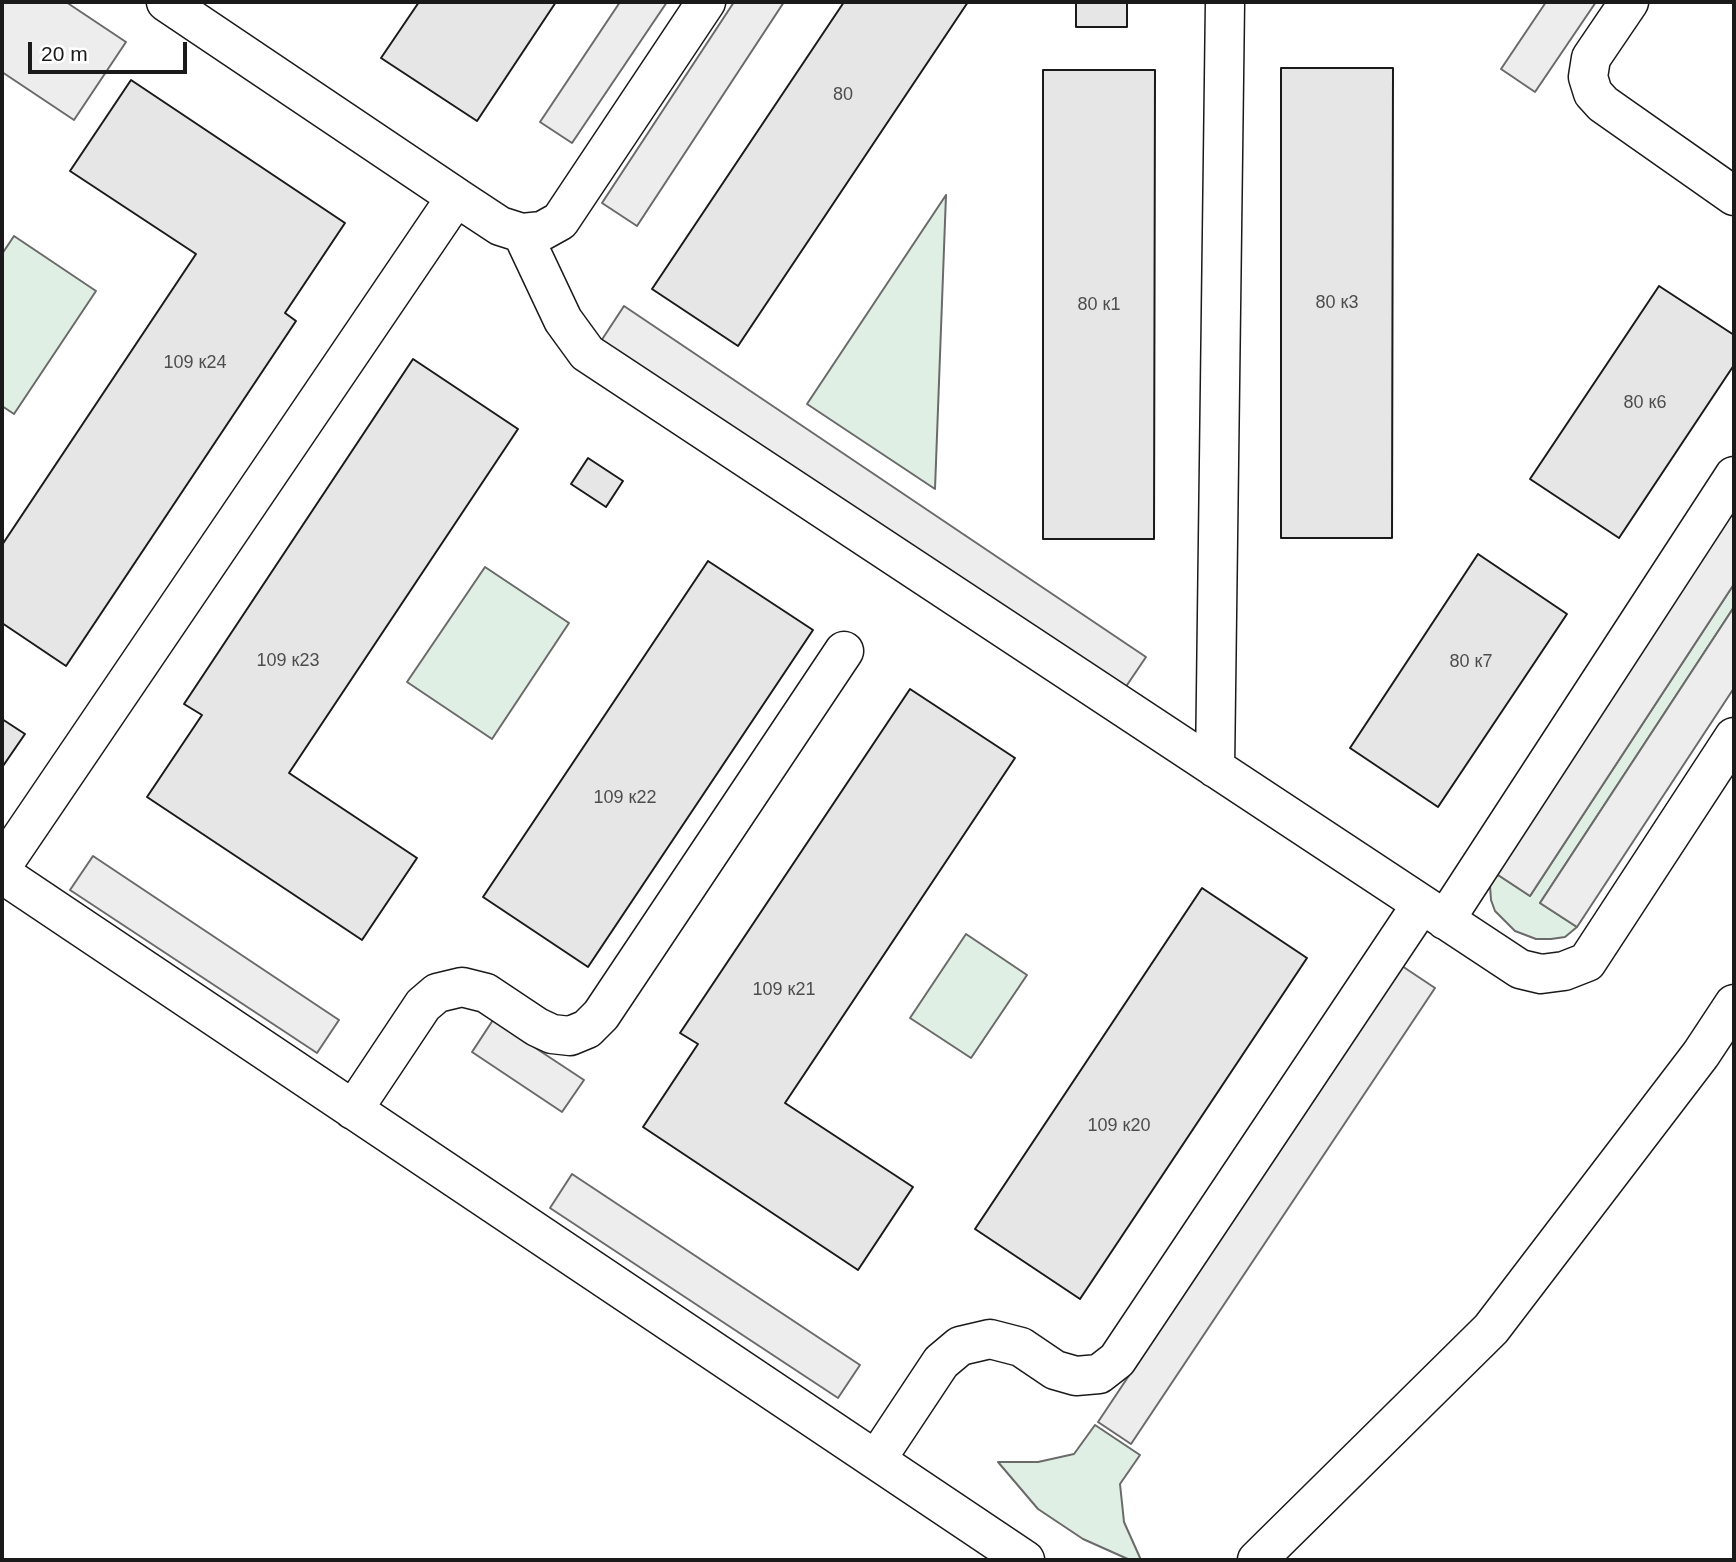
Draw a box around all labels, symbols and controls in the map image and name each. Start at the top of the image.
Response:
scale bar [32,28,191,72]
text: 20 m [41,42,88,65]
house number: 80 [833,84,853,106]
house number: 80 к3 [1316,292,1358,314]
house number: 80 к1 [1078,294,1120,316]
house number: 109 к24 [164,352,226,374]
house number: 80 к6 [1624,392,1666,414]
house number: 109 к23 [257,650,319,672]
house number: 80 к7 [1450,651,1492,673]
house number: 109 к22 [594,787,656,809]
house number: 109 к21 [753,979,815,1001]
house number: 109 к20 [1088,1115,1150,1137]

